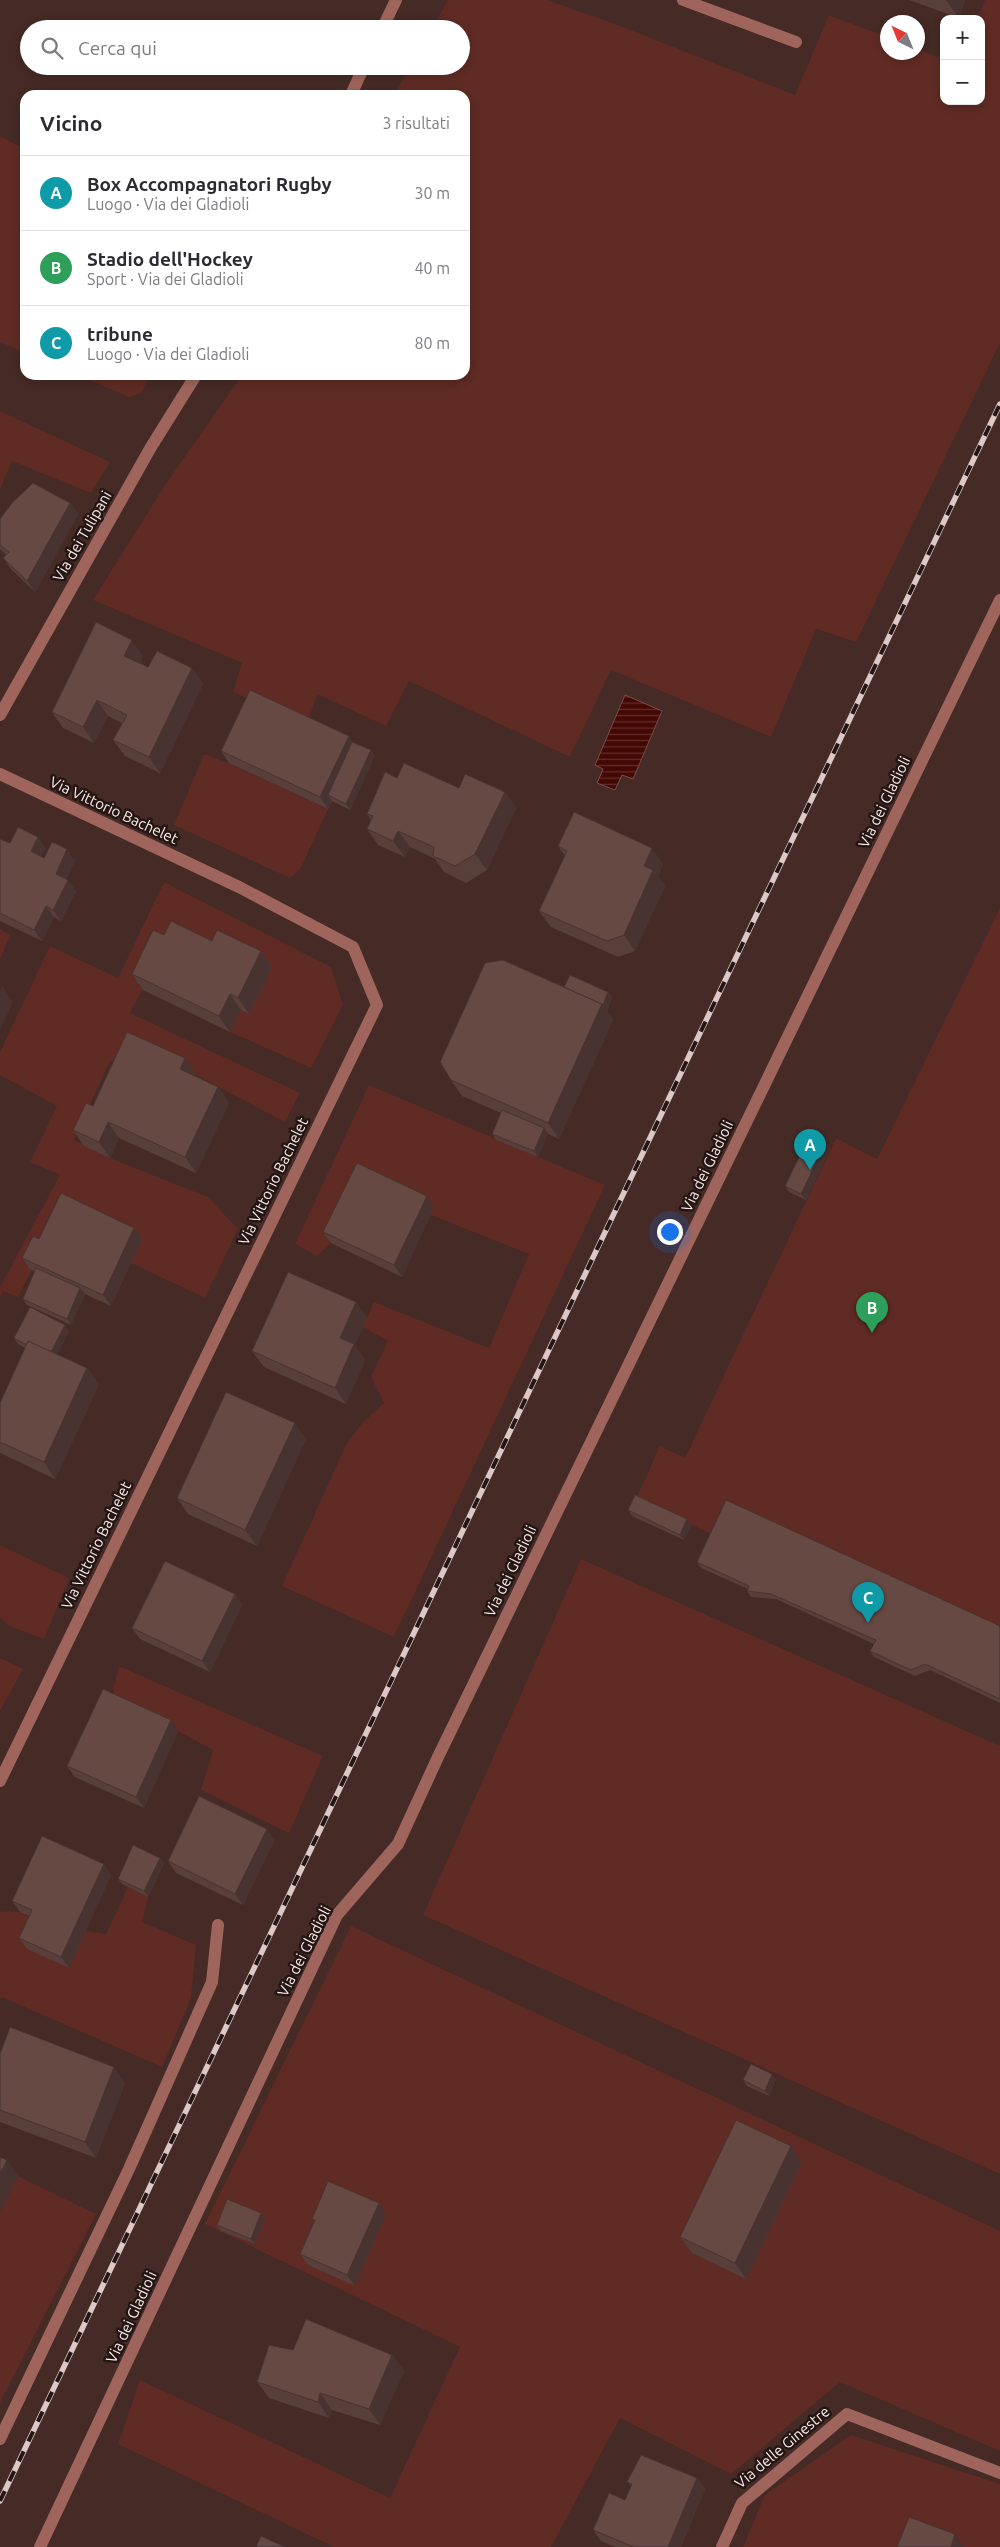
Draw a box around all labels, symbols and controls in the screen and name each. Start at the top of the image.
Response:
north arrow [880,15,925,60]
map controls [940,15,985,105]
button: + [940,15,985,60]
search box [20,20,470,75]
icon: search [38,34,66,62]
text: Cerca qui [78,37,157,59]
button: − [940,60,985,105]
text: Vicino [40,111,102,135]
text: 3 risultati [382,114,450,132]
text: Box Accompagnatori Rugby [87,173,332,195]
text: A [50,184,62,202]
text: 30 m [414,184,450,202]
text: Luogo · Via dei Gladioli [87,195,249,213]
text: Stadio dell'Hockey [87,248,253,270]
text: B [51,259,61,277]
text: 40 m [414,259,450,277]
text: Sport · Via dei Gladioli [87,270,244,288]
text: tribune [87,323,153,345]
text: C [51,334,61,352]
text: 80 m [414,334,450,352]
text: Luogo · Via dei Gladioli [87,345,249,363]
street label: Via dei Tulipani [49,488,115,584]
street label: Via dei Gladioli [855,754,913,850]
street label: Via Vittorio Bachelet [47,773,181,847]
street label: Via Vittorio Bachelet [235,1114,311,1248]
street label: Via dei Gladioli [678,1118,736,1214]
pin: A [794,1129,826,1170]
your location [657,1219,683,1245]
pin: B [856,1292,888,1333]
street label: Via Vittorio Bachelet [58,1478,134,1612]
street label: Via dei Gladioli [481,1523,539,1619]
pin: C [852,1582,884,1623]
street label: Via dei Gladioli [274,1903,334,1999]
street label: Via dei Gladioli [102,2268,160,2366]
street label: Via delle Ginestre [731,2402,833,2492]

